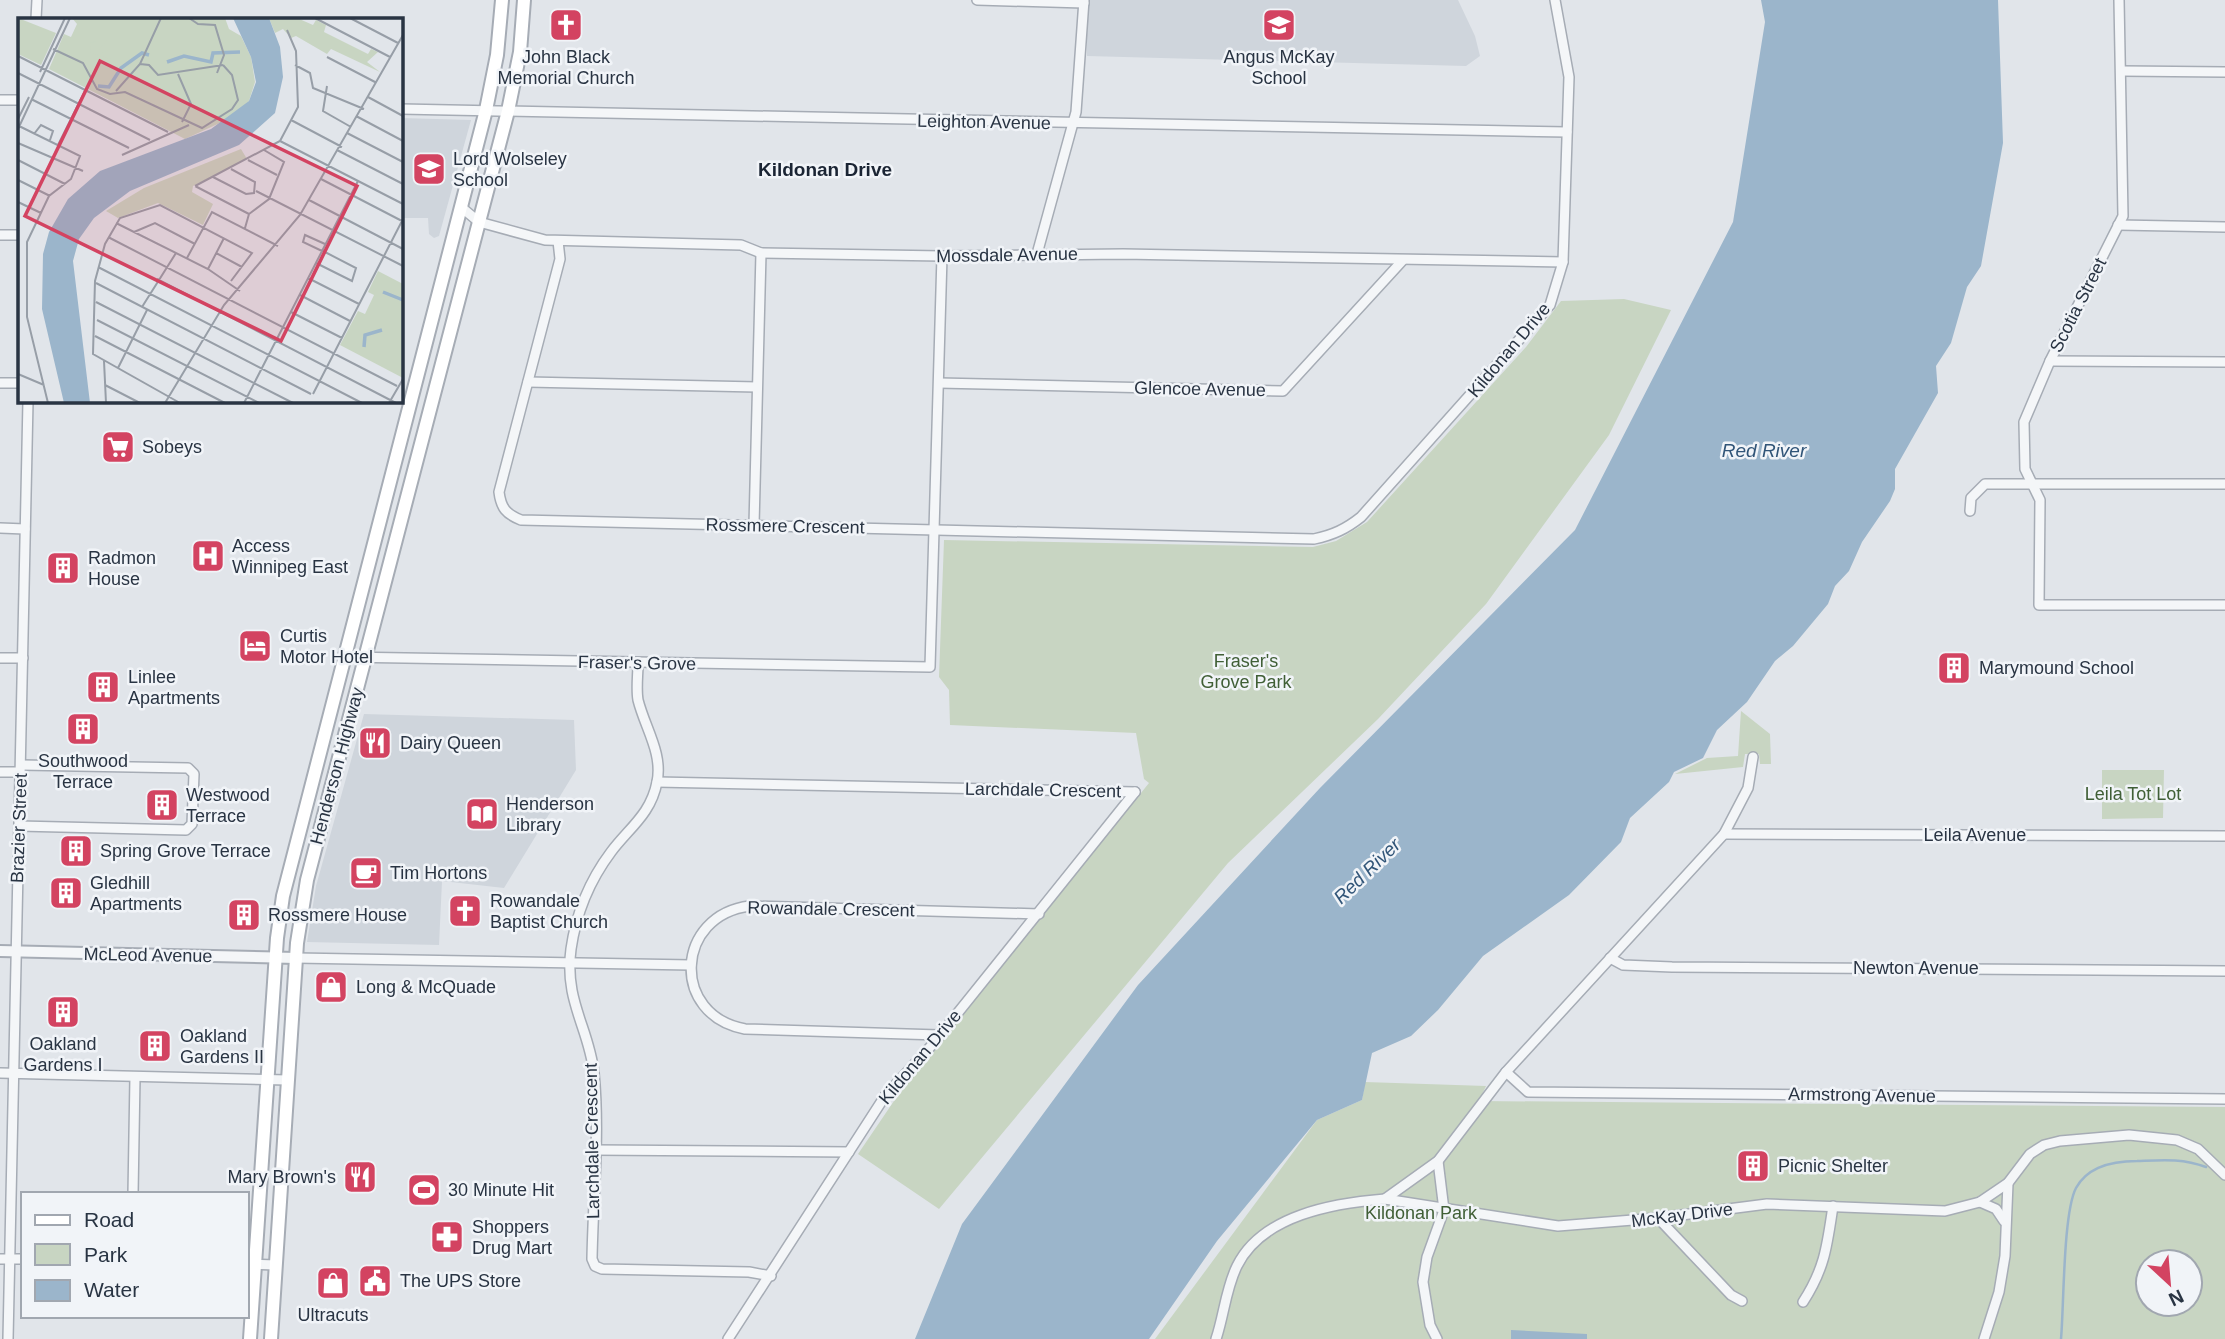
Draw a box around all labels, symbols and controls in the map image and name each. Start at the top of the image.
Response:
church icon: John Black Memorial Church [547,6,585,44]
school or university icon: Angus McKay School [1260,6,1298,44]
inset map [18,18,402,402]
place label: John Black Memorial Church [497,47,635,88]
place label: Angus McKay School [1223,47,1335,88]
street label: Leighton Avenue [917,111,1051,133]
place label: Lord Wolseley School [453,149,567,190]
school or university icon: Lord Wolseley School [410,150,448,188]
district label: Kildonan Drive [758,159,892,180]
street label: Mossdale Avenue [936,244,1078,266]
street label: Scotia Street [2046,255,2110,355]
street label: Kildonan Drive [1464,299,1554,401]
street label: Glencoe Avenue [1134,378,1266,400]
supermarket icon: Sobeys [99,428,137,466]
place label: Sobeys [142,437,202,457]
water label: Red River [1722,440,1807,461]
street label: Rossmere Crescent [705,515,865,537]
place label: Access Winnipeg East [232,536,348,577]
hospital icon: Access Winnipeg East [189,537,227,575]
place label: Radmon House [88,548,156,589]
building icon: Radmon House [44,549,82,587]
place label: Curtis Motor Hotel [280,626,373,667]
hotel icon: Curtis Motor Hotel [236,627,274,665]
building icon: Marymound School [1935,649,1973,687]
park label: Fraser's Grove Park [1200,651,1293,692]
street label: Fraser's Grove [578,652,696,674]
place label: Marymound School [1979,658,2134,678]
place label: Linlee Apartments [128,667,220,708]
building icon: Linlee Apartments [84,668,122,706]
street label: Henderson Highway [306,685,368,847]
building icon: Southwood Terrace [64,710,102,748]
restaurant icon: Dairy Queen [356,724,394,762]
place label: Dairy Queen [400,733,501,753]
place label: Southwood Terrace [38,751,128,792]
street label: Brazier Street [7,773,31,883]
street label: Larchdale Crescent [965,779,1121,801]
park label: Leila Tot Lot [2085,784,2181,804]
place label: Westwood Terrace [186,785,270,826]
building icon: Westwood Terrace [143,786,181,824]
place label: Henderson Library [506,794,594,835]
library icon: Henderson Library [463,795,501,833]
street label: Leila Avenue [1924,825,2026,845]
building icon: Spring Grove Terrace [57,832,95,870]
water label: Red River [1329,834,1405,908]
place label: Spring Grove Terrace [100,841,271,861]
cafe icon: Tim Hortons [347,854,385,892]
place label: Tim Hortons [390,863,487,883]
place label: Gledhill Apartments [90,873,182,914]
building icon: Gledhill Apartments [47,874,85,912]
place label: Rowandale Baptist Church [490,891,608,932]
church icon: Rowandale Baptist Church [446,892,484,930]
building icon: Rossmere House [225,896,263,934]
street label: Rowandale Crescent [747,898,915,920]
place label: Rossmere House [268,905,407,925]
street label: McLeod Avenue [83,944,213,966]
street label: Newton Avenue [1853,958,1979,978]
shop icon: Long & McQuade [312,968,350,1006]
place label: Long & McQuade [356,977,496,997]
building icon: Oakland Gardens I [44,993,82,1031]
street label: Kildonan Drive [875,1006,965,1108]
place label: Oakland Gardens II [180,1026,264,1067]
building icon: Oakland Gardens II [136,1027,174,1065]
place label: Oakland Gardens I [23,1034,103,1075]
street label: Larchdale Crescent [581,1063,603,1219]
street label: Armstrong Avenue [1788,1084,1936,1106]
building icon: Picnic Shelter [1734,1147,1772,1185]
place label: Picnic Shelter [1778,1156,1888,1176]
restaurant icon: Mary Brown's [341,1158,379,1196]
place label: Mary Brown's [228,1167,336,1187]
sports icon: 30 Minute Hit [405,1171,443,1209]
place label: 30 Minute Hit [448,1180,554,1200]
legend [21,1192,248,1318]
street label: McKay Drive [1630,1199,1734,1231]
park label: Kildonan Park [1365,1203,1478,1223]
text: Road [84,1208,134,1231]
place label: Shoppers Drug Mart [472,1217,552,1258]
pharmacy icon: Shoppers Drug Mart [428,1218,466,1256]
text: Park [84,1243,128,1266]
north arrow [2134,1248,2204,1318]
public building icon: The UPS Store [356,1262,394,1300]
shop icon: Ultracuts [314,1264,352,1302]
place label: The UPS Store [400,1271,521,1291]
text: Water [84,1278,139,1301]
text: N [2165,1285,2187,1310]
place label: Ultracuts [297,1305,369,1325]

